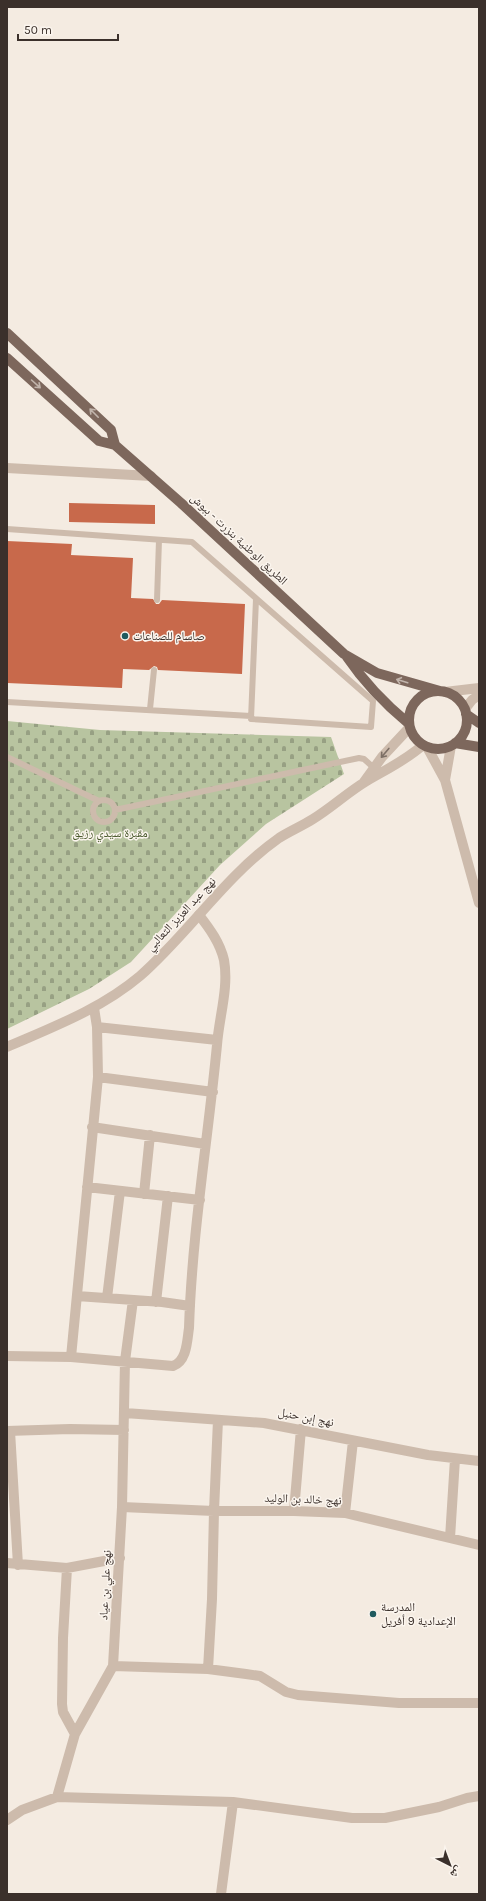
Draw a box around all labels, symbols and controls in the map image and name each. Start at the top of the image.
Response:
scale bar [18,16,118,42]
text: 50 m [24,23,52,37]
one-way arrow [31,380,41,389]
one-way arrow [89,408,99,418]
street label: الطريق الوطنية بنزرت - ببوش [187,490,290,588]
place label: صاسام للصناعات [133,629,205,644]
marker: صاسام للصناعات [120,631,130,641]
one-way arrow [396,677,409,684]
one-way arrow [380,748,389,759]
park label: مقبرة سيدي رزيق [72,826,148,843]
street label: نهج عبد العزيز الثعالبي [143,874,221,956]
street label: نهج إبن حنبل [277,1405,335,1430]
street label: نهج خالد بن الوليد [264,1491,342,1508]
street label: نهج علي بن عياد [96,1549,117,1621]
place label: المدرسة الإعدادية 9 أفريل [381,1600,456,1628]
marker: المدرسة الإعدادية 9 أفريل [368,1609,378,1619]
north arrow [430,1845,470,1885]
text: ش [447,1863,465,1881]

